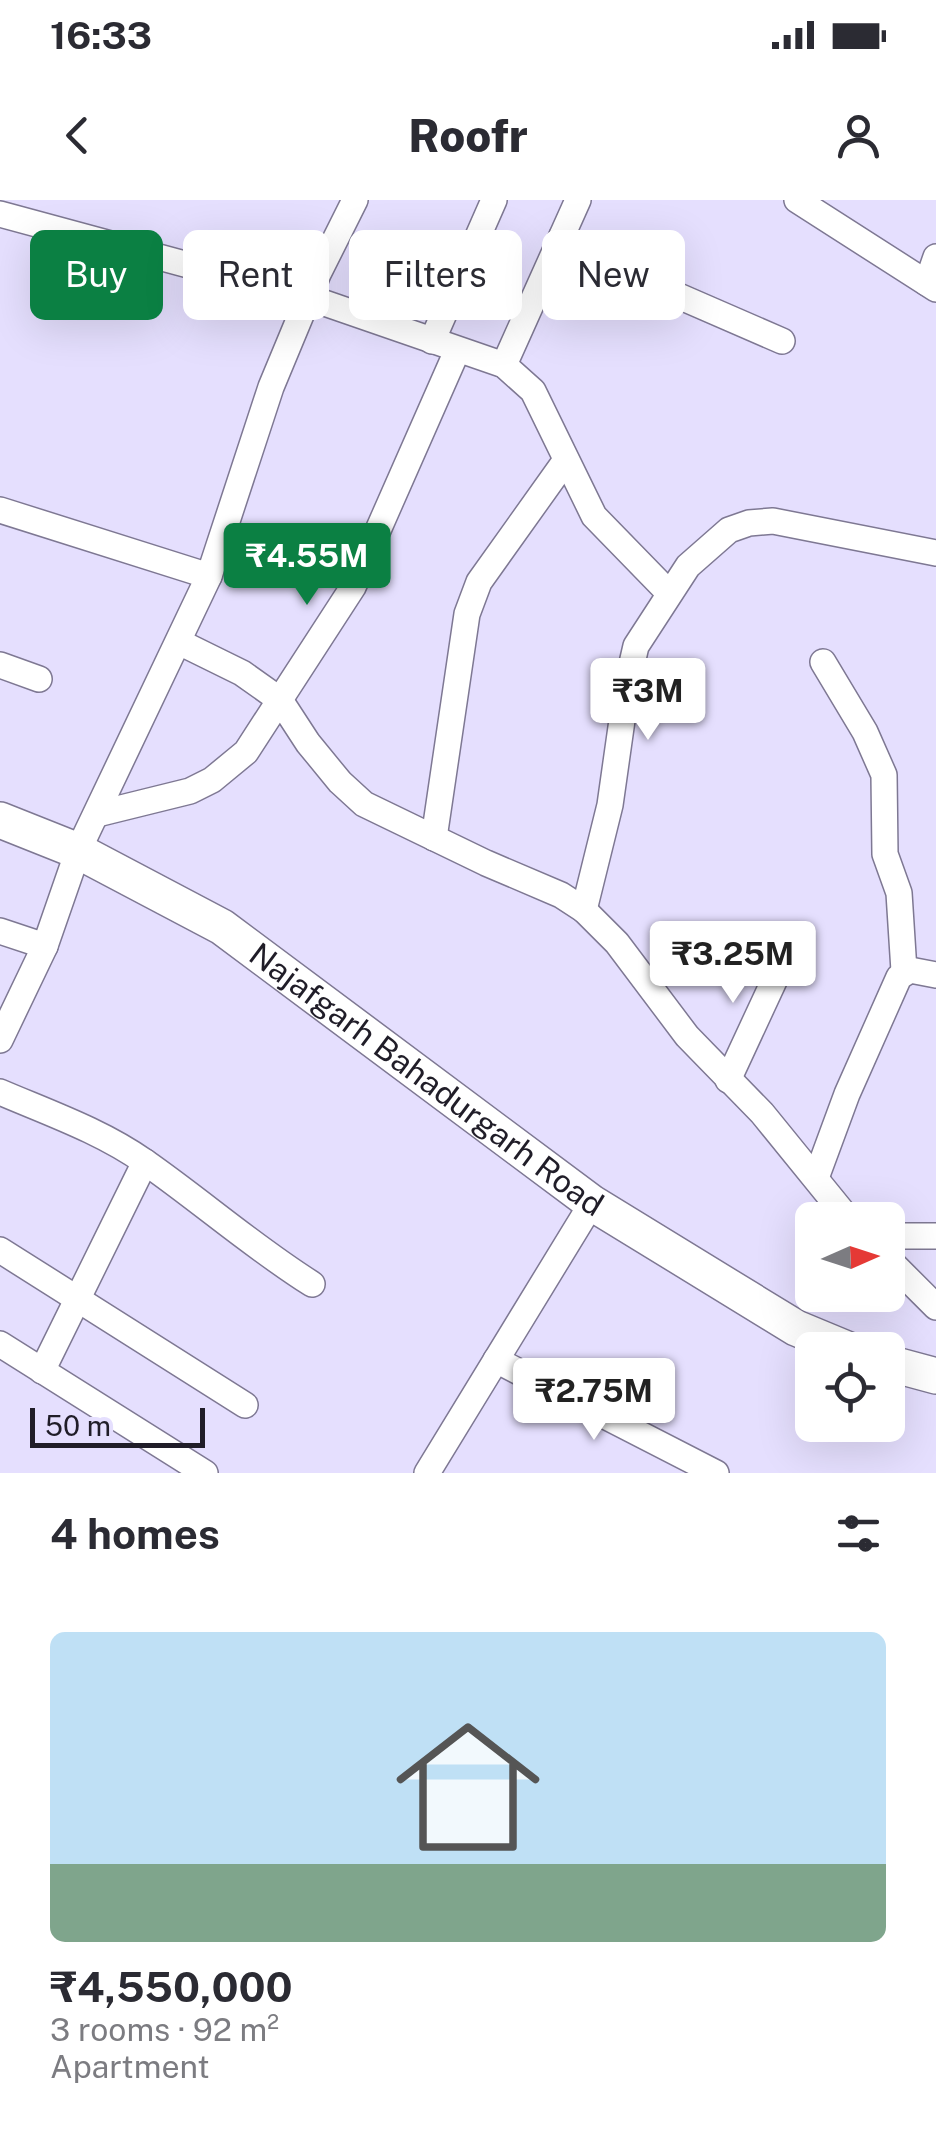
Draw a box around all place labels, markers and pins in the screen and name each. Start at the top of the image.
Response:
pin: ₹4.55M [226,523,388,608]
pin: ₹3M [600,658,696,743]
pin: ₹3.25M [652,921,814,1006]
pin: ₹2.75M [513,1358,675,1443]

